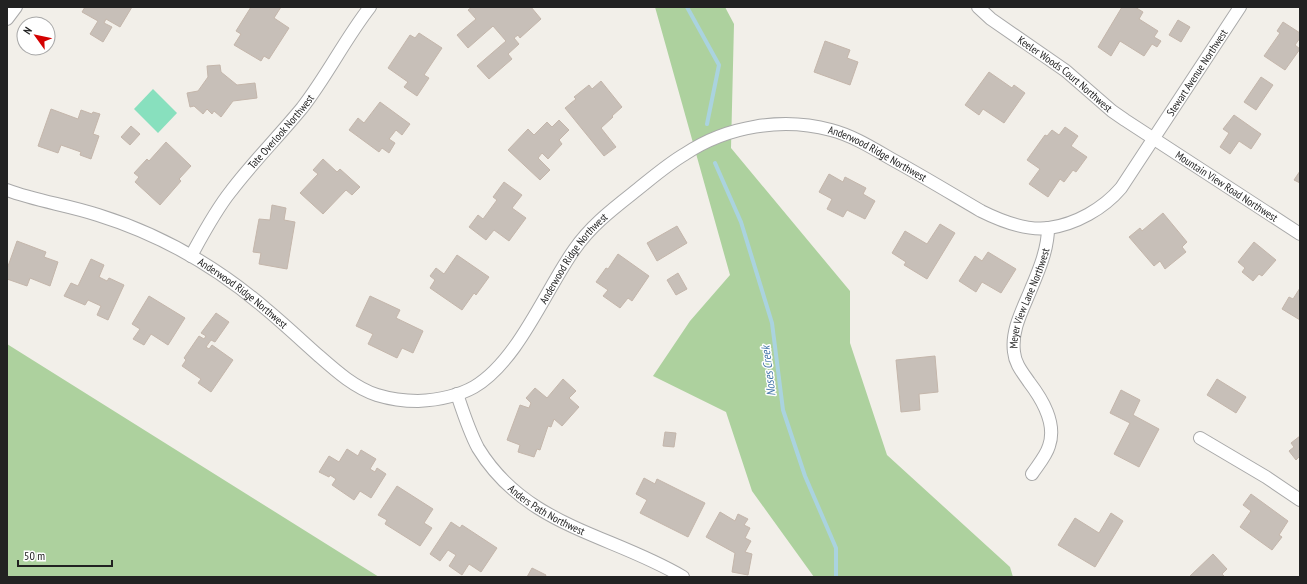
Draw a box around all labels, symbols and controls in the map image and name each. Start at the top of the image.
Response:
north arrow [16,16,56,56]
text: N [20,24,35,37]
street label: Stewart Avenue Northwest [1163,26,1231,119]
street label: Keeler Woods Court Northwest [1015,33,1115,115]
street label: Tate Overlook Northwest [245,92,317,172]
street label: Anderwood Ridge Northwest [827,123,929,184]
street label: Mountain View Road Northwest [1173,148,1280,225]
street label: Anderwood Ridge Northwest [536,210,610,306]
street label: Meyer View Lane Northwest [1007,247,1052,349]
street label: Anderwood Ridge Northwest [195,255,291,331]
water label: Noses Creek [757,344,779,397]
street label: Anders Path Northwest [505,482,587,538]
scale bar [18,542,112,568]
text: 50 m [24,548,45,563]

